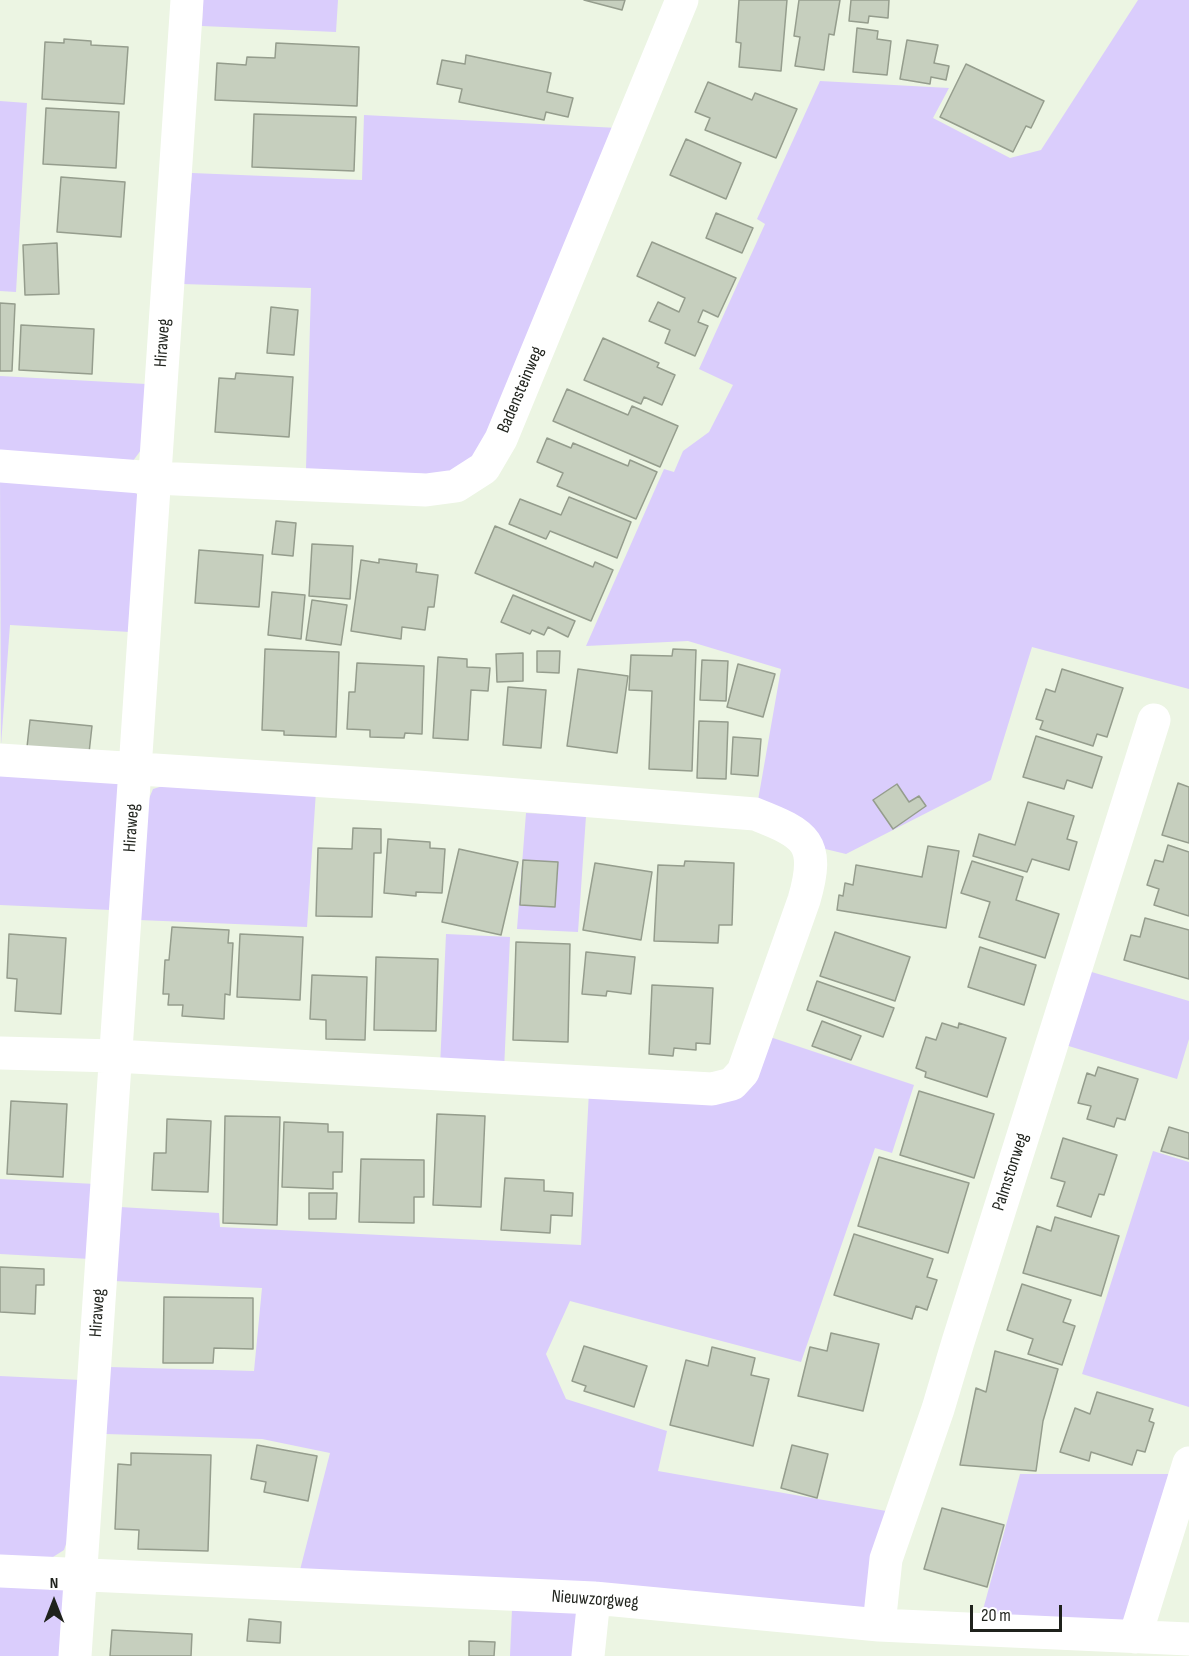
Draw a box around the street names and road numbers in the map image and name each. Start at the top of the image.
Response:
street label: Hiraweg [151,318,175,368]
street label: Badensteinweg [493,343,549,437]
street label: Hiraweg [120,803,144,853]
street label: Palmstonweg [988,1130,1034,1214]
street label: Hiraweg [86,1288,110,1338]
street label: Nieuwzorgweg [551,1586,639,1614]

